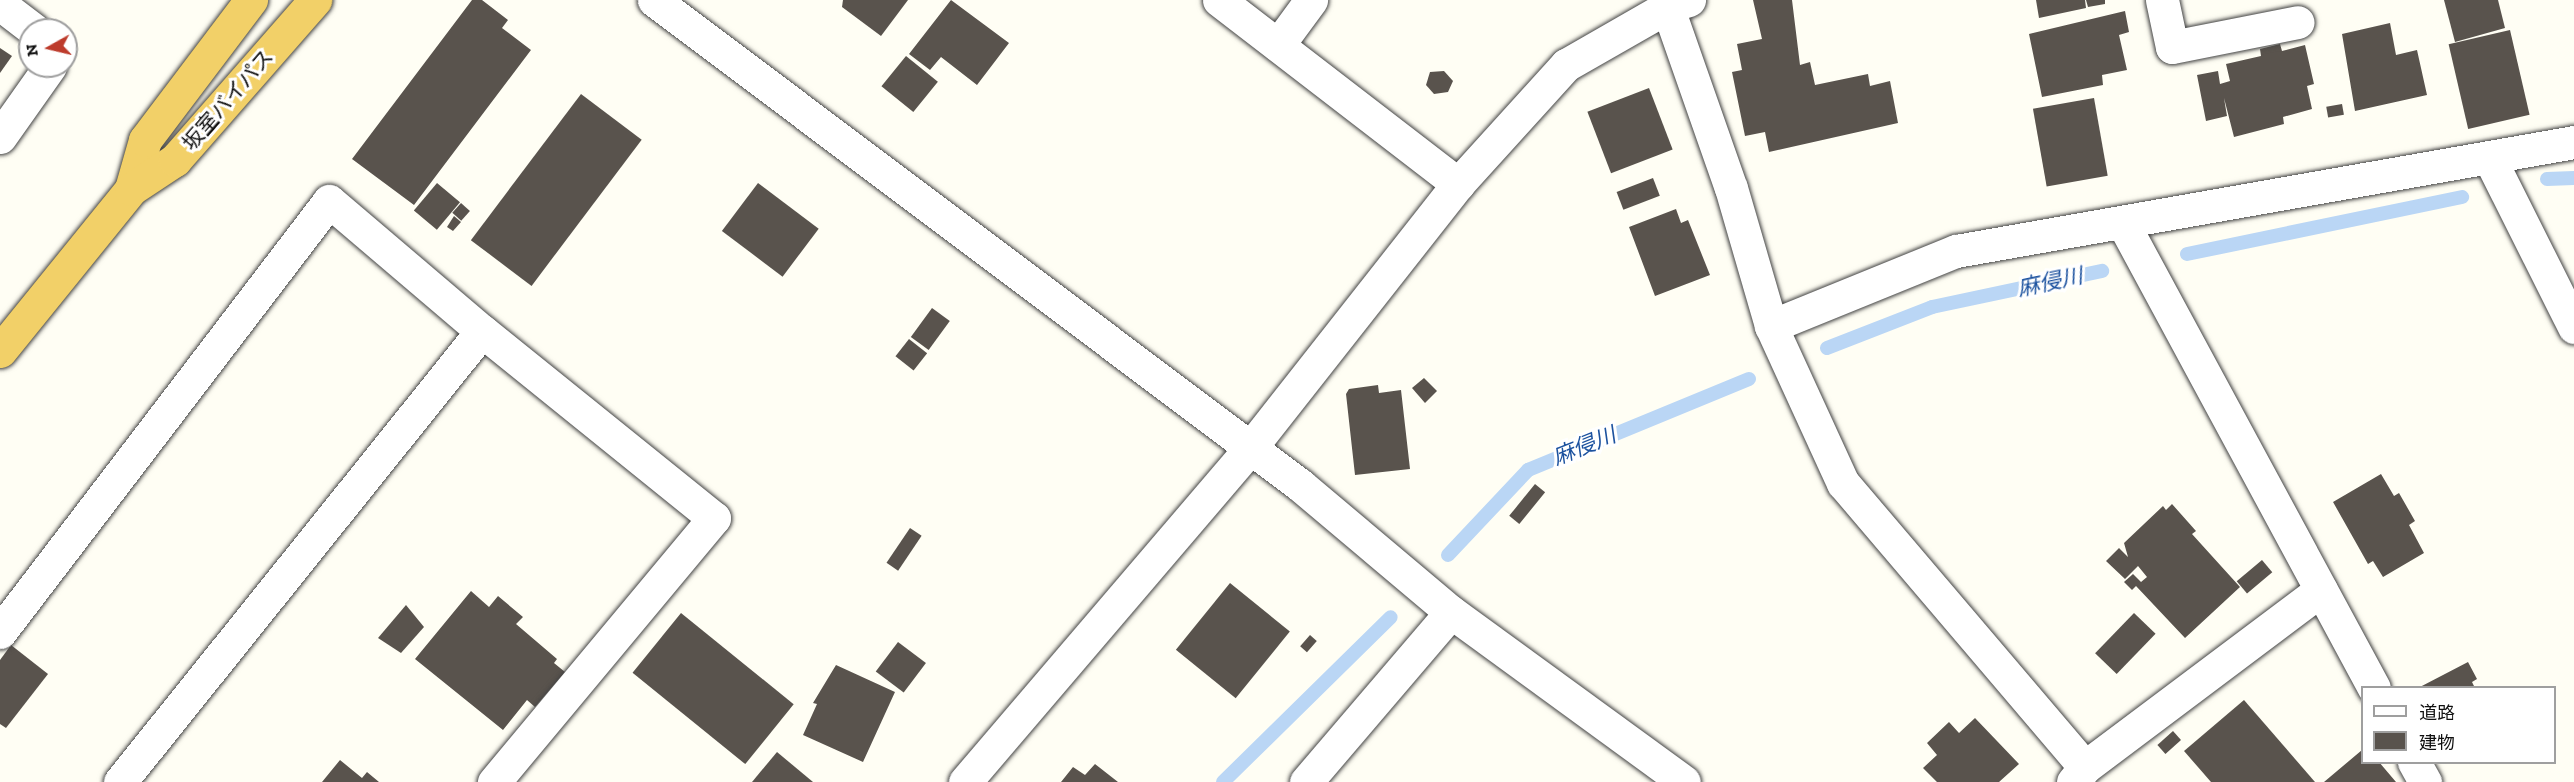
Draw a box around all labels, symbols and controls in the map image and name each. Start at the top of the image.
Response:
north arrow [18,18,78,78]
text: N [21,43,42,58]
street label: 坂室バイパス [177,44,279,156]
water label: 麻侵川 [2015,262,2085,302]
water label: 麻侵川 [1548,421,1620,471]
legend [2361,686,2556,764]
text: 道路 [2419,702,2455,724]
text: 建物 [2419,732,2455,754]

